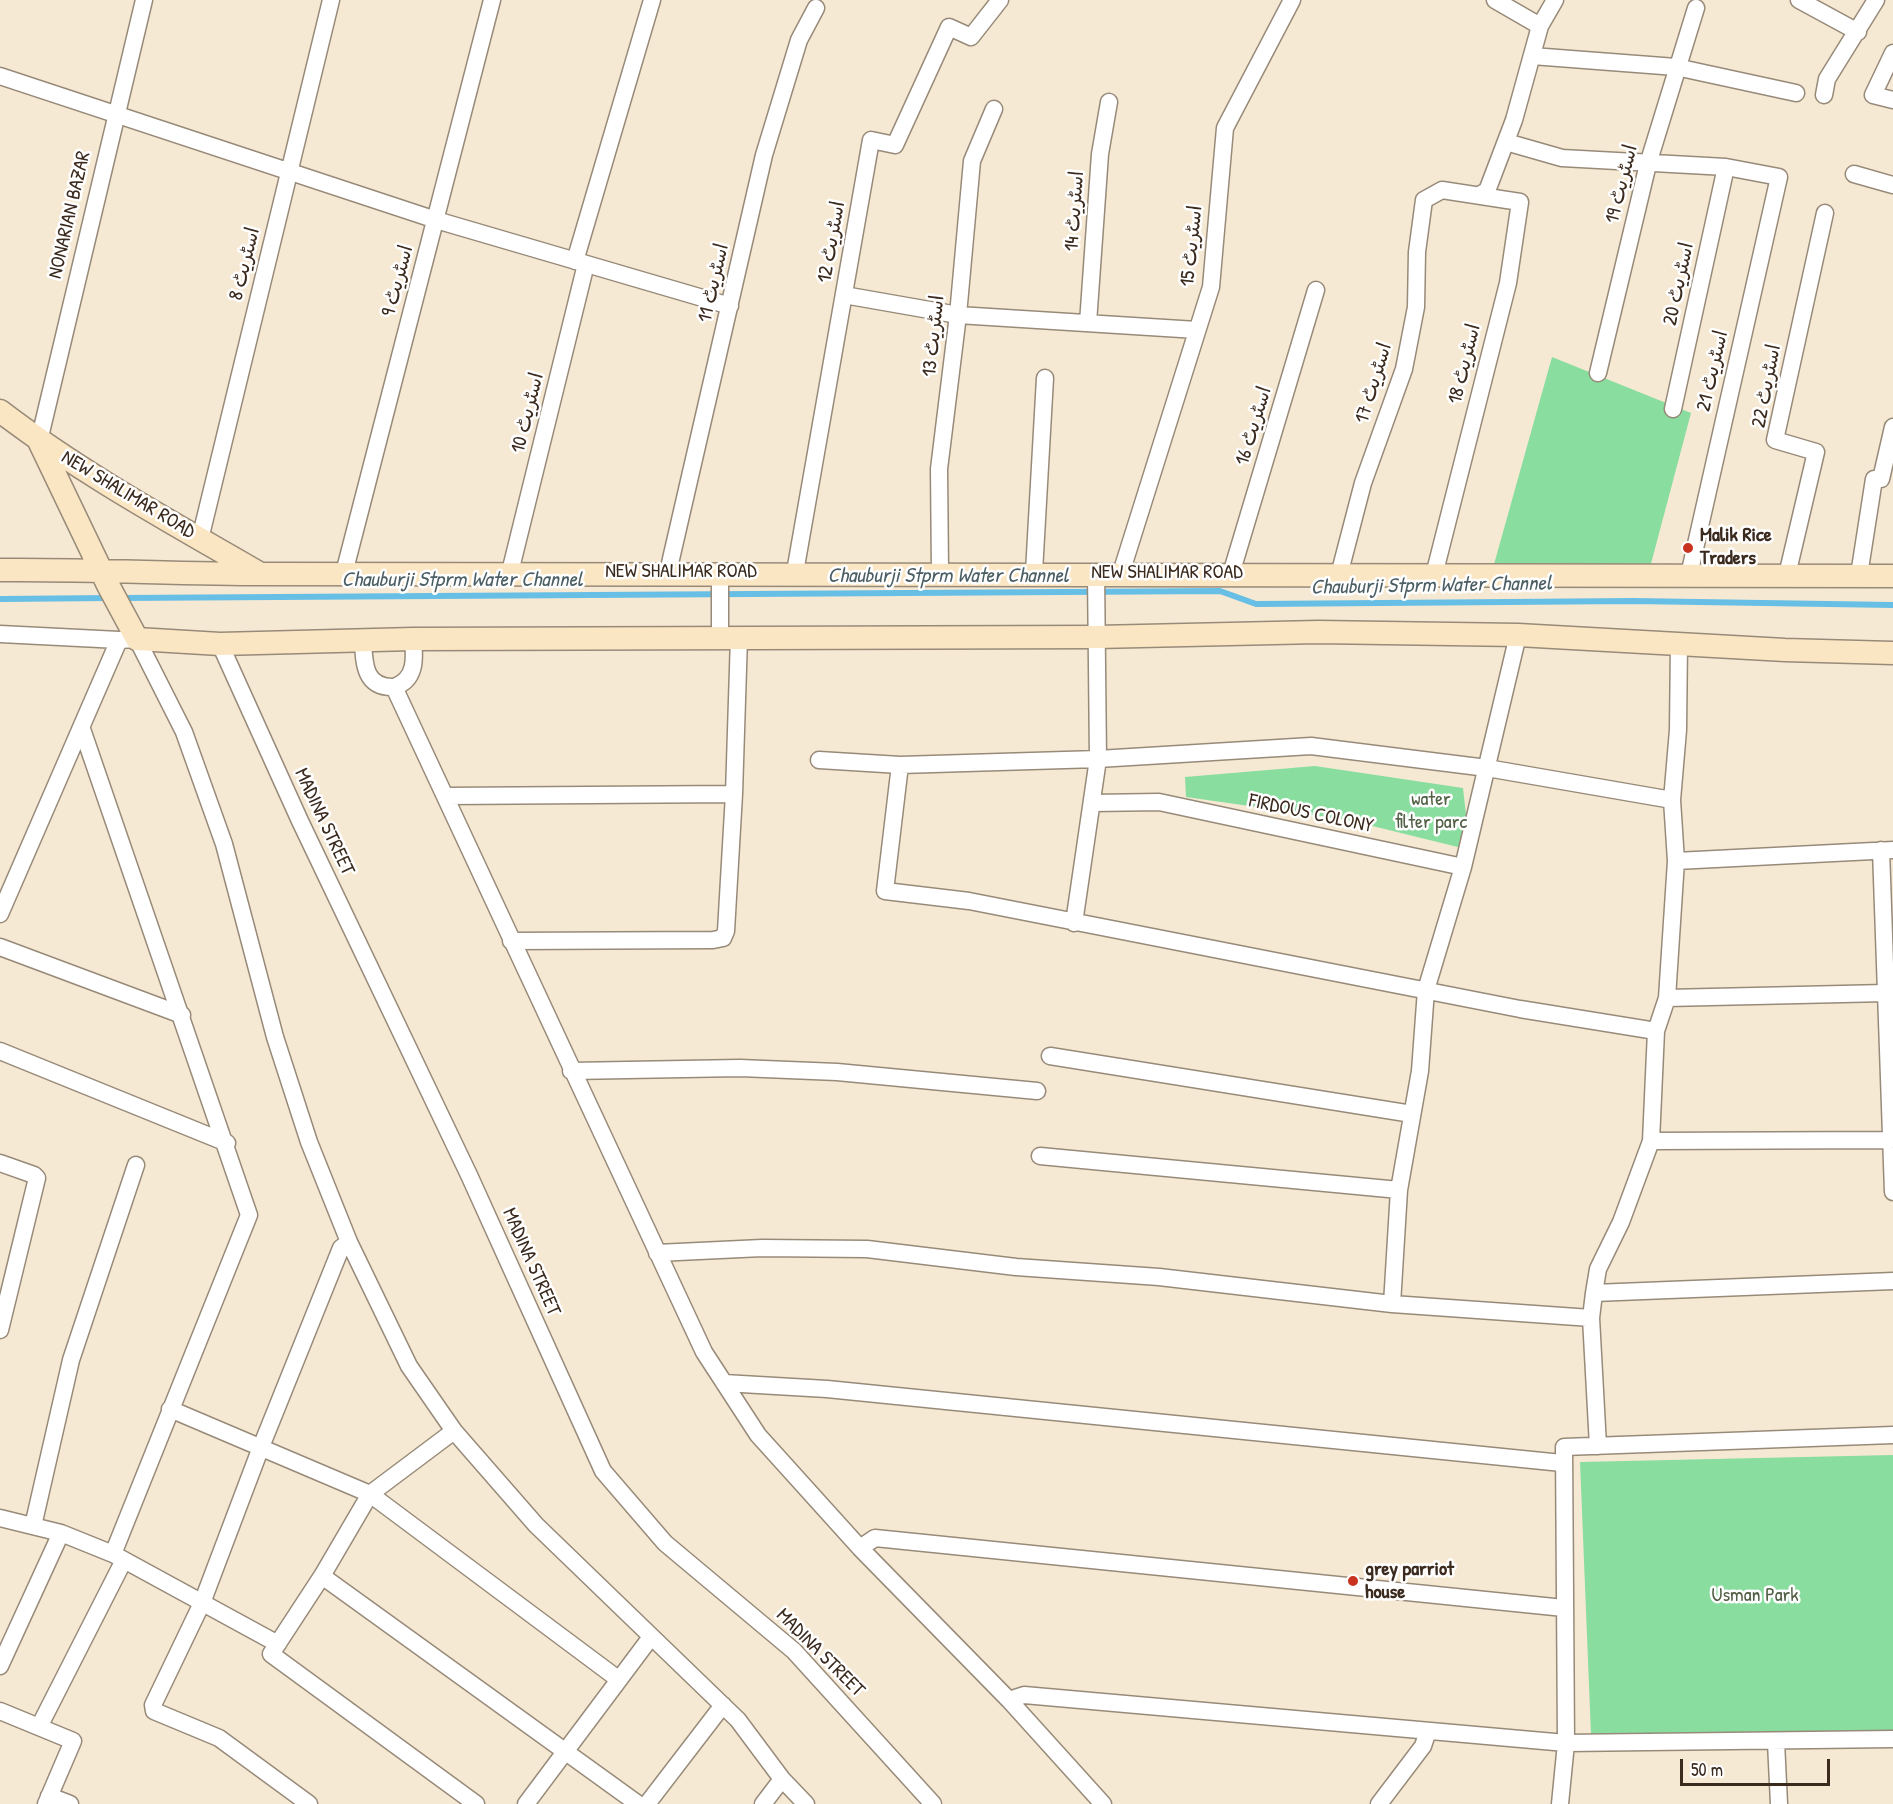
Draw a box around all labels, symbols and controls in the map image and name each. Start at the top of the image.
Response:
street label: اسٹریٹ 19 [1601,142,1643,226]
street label: NONARIAN BAZAR [44,149,96,281]
street label: اسٹریٹ 14 [1060,170,1090,252]
street label: اسٹریٹ 12 [813,199,851,285]
street label: اسٹریٹ 15 [1176,204,1208,288]
street label: اسٹریٹ 8 [224,225,266,303]
street label: اسٹریٹ 20 [1659,240,1699,328]
street label: اسٹریٹ 11 [693,241,735,325]
street label: اسٹریٹ 9 [377,243,419,319]
street label: اسٹریٹ 13 [918,294,950,378]
street label: اسٹریٹ 18 [1443,322,1487,406]
street label: اسٹریٹ 21 [1692,328,1734,414]
street label: اسٹریٹ 17 [1350,340,1398,426]
street label: اسٹریٹ 22 [1747,342,1787,430]
street label: اسٹریٹ 10 [506,370,550,456]
street label: اسٹریٹ 16 [1231,384,1277,468]
street label: NEW SHALIMAR ROAD [57,446,199,544]
place label: Malik Rice Traders [1700,524,1772,571]
marker: Malik Rice Traders [1681,541,1695,555]
street label: NEW SHALIMAR ROAD [605,560,757,584]
street label: NEW SHALIMAR ROAD [1091,561,1243,585]
water label: Chauburji Stprm Water Channel [828,563,1068,589]
water label: Chauburji Stprm Water Channel [342,567,582,593]
water label: Chauburji Stprm Water Channel [1310,571,1552,601]
street label: MADINA STREET [289,765,359,879]
park label: water filter parc [1395,788,1467,835]
street label: FIRDOUS COLONY [1246,789,1376,839]
street label: MADINA STREET [497,1204,565,1320]
place label: grey parriot house [1365,1558,1454,1605]
marker: grey parriot house [1346,1574,1360,1588]
park label: Usman Park [1711,1584,1799,1608]
street label: MADINA STREET [771,1604,869,1702]
scale bar [1683,1747,1833,1785]
text: 50 m [1691,1757,1723,1782]

